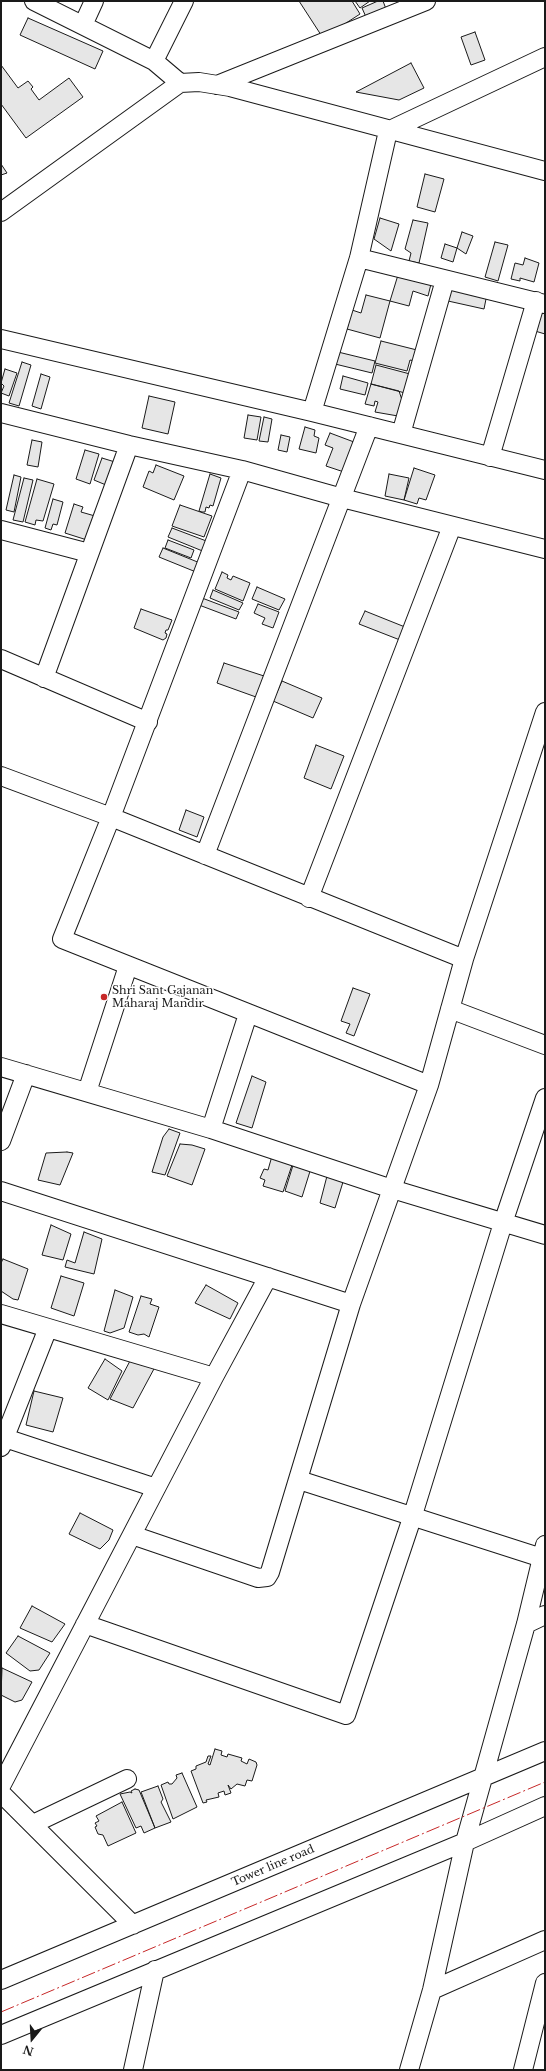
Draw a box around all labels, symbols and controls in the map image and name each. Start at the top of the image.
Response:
place label: Shri Sant Gajanan Maharaj Mandir [112,984,213,1010]
marker: Shri Sant Gajanan Maharaj Mandir [99,992,109,1002]
street label: Tower line road [230,1843,316,1889]
north arrow [12,2019,52,2059]
text: N [21,2042,35,2059]

